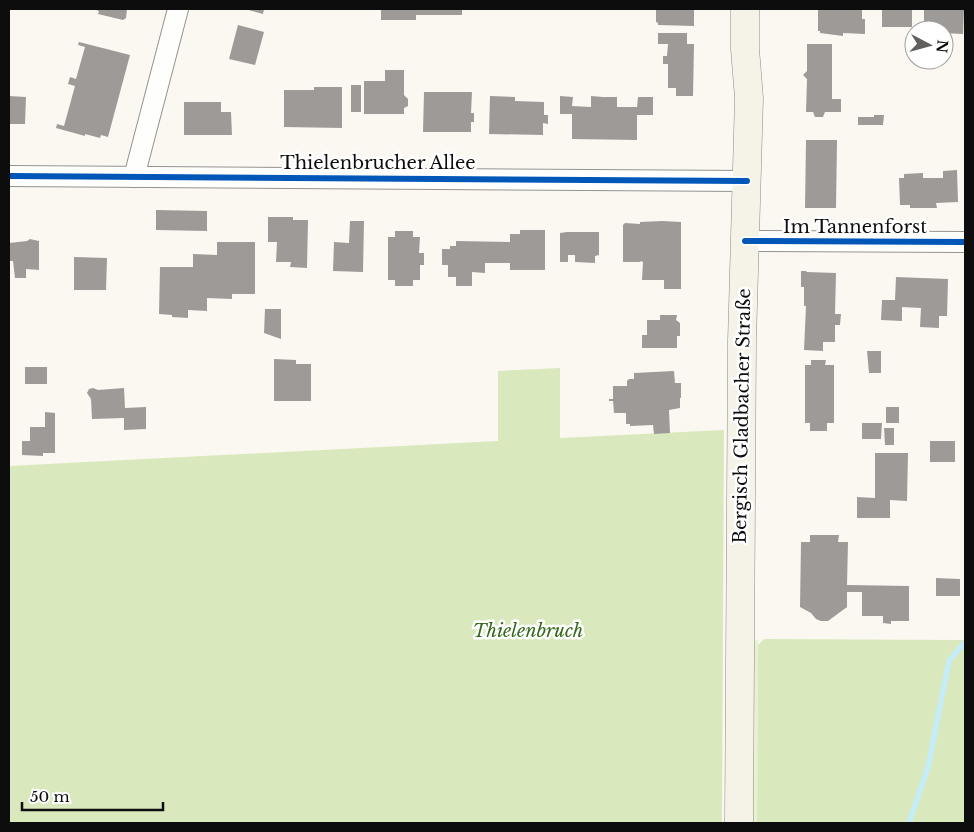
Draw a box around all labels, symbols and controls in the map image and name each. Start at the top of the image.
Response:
north arrow [904,20,954,70]
text: N [932,39,952,54]
street label: Thielenbrucher Allee [280,152,476,174]
street label: Im Tannenforst [783,216,927,238]
street label: Bergisch Gladbacher Straße [729,288,755,544]
park label: Thielenbruch [473,620,583,642]
scale bar [22,780,164,812]
text: 50 m [30,787,70,806]

